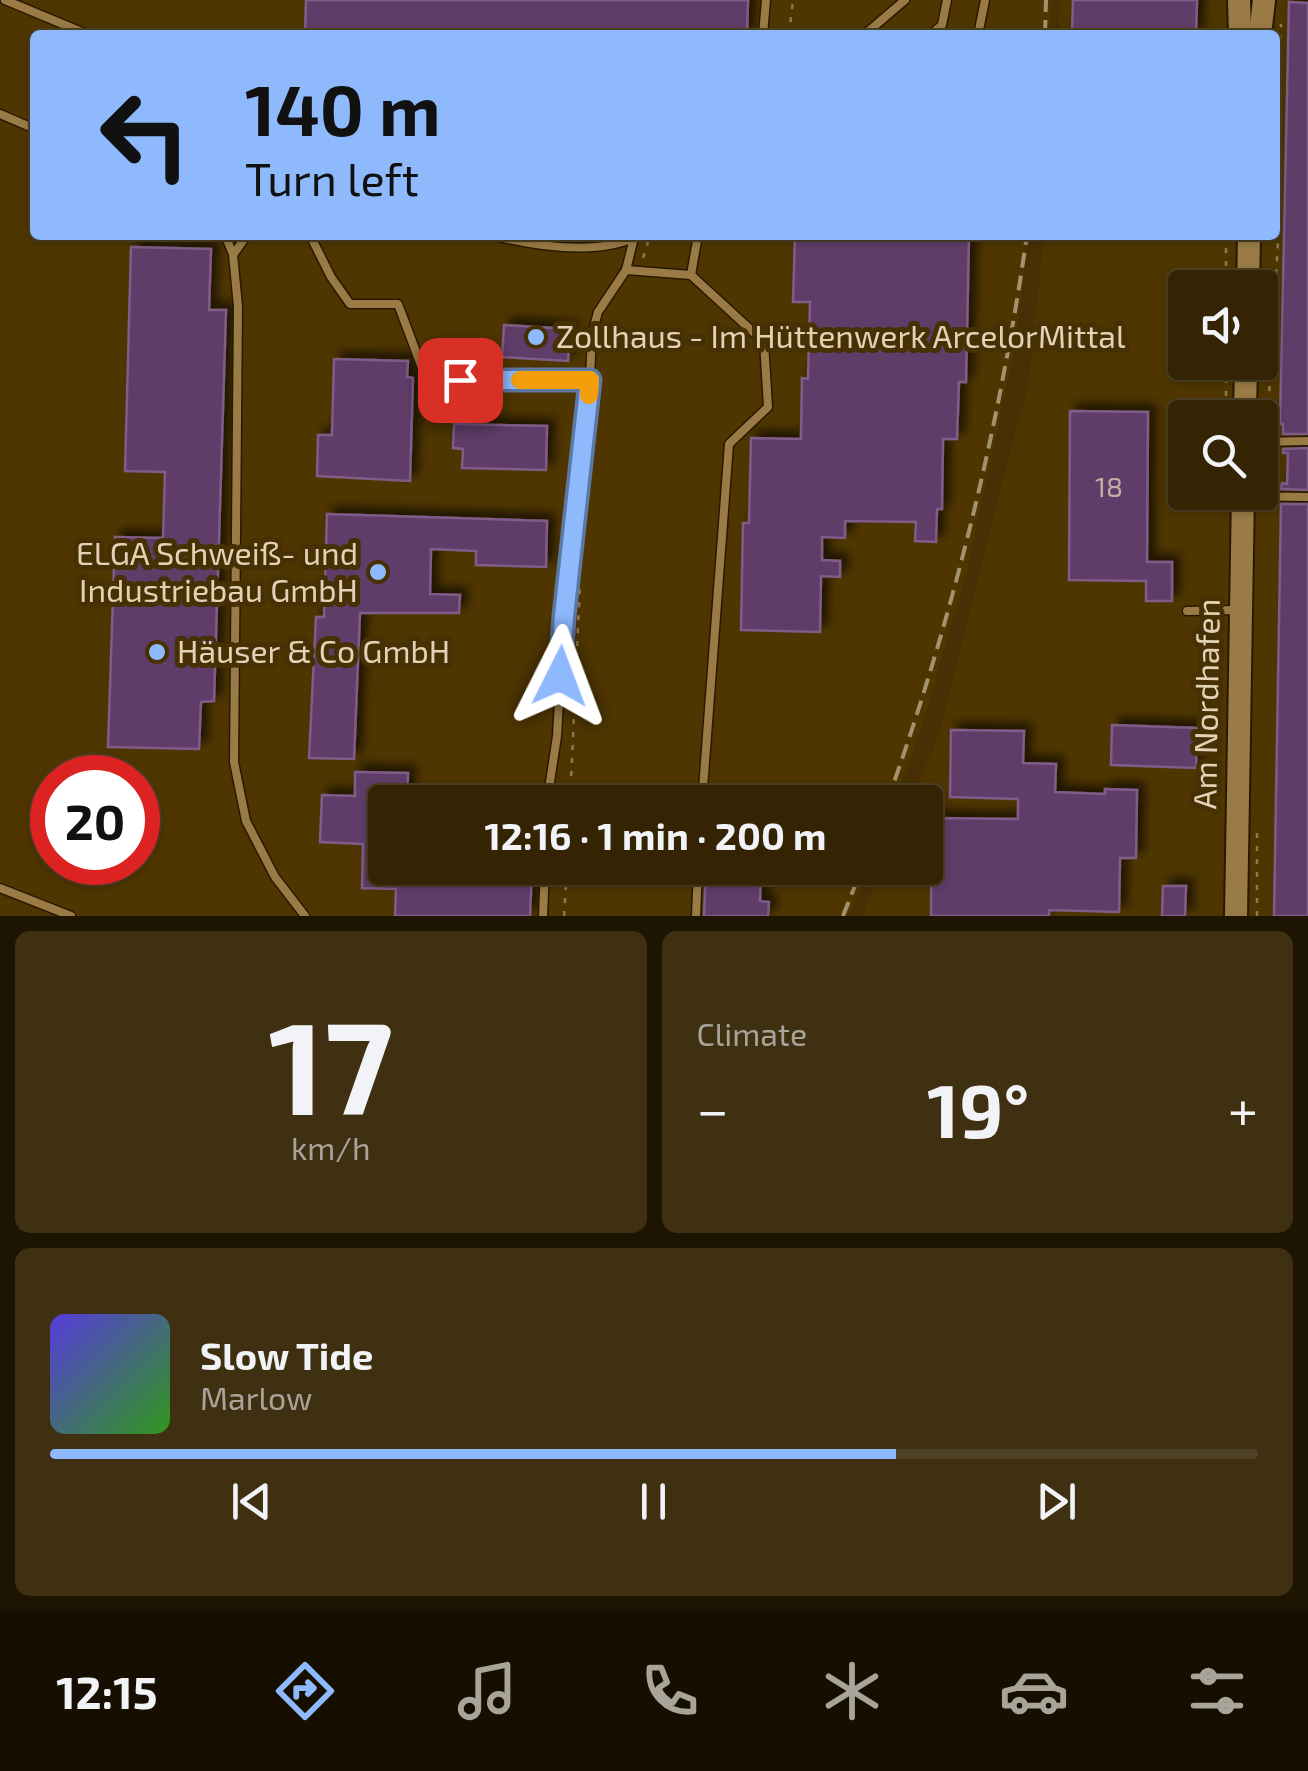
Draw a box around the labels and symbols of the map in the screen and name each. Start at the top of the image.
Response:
place label: Zollhaus - Im Hüttenwerk ArcelorMittal [556,316,1126,354]
marker: Zollhaus - Im Hüttenwerk ArcelorMittal [525,326,547,348]
pin [418,338,503,423]
house number: 18 [1095,469,1123,503]
place label: ELGA Schweiß- und Industriebau GmbH [76,533,358,608]
marker: ELGA Schweiß- und Industriebau GmbH [367,561,389,583]
street label: Am Nordhafen [1184,598,1226,810]
position arrow [508,624,612,728]
place label: Häuser & Co GmbH [177,631,450,669]
marker: Häuser & Co GmbH [146,641,168,663]
speed limit sign: 20 [30,755,160,885]

